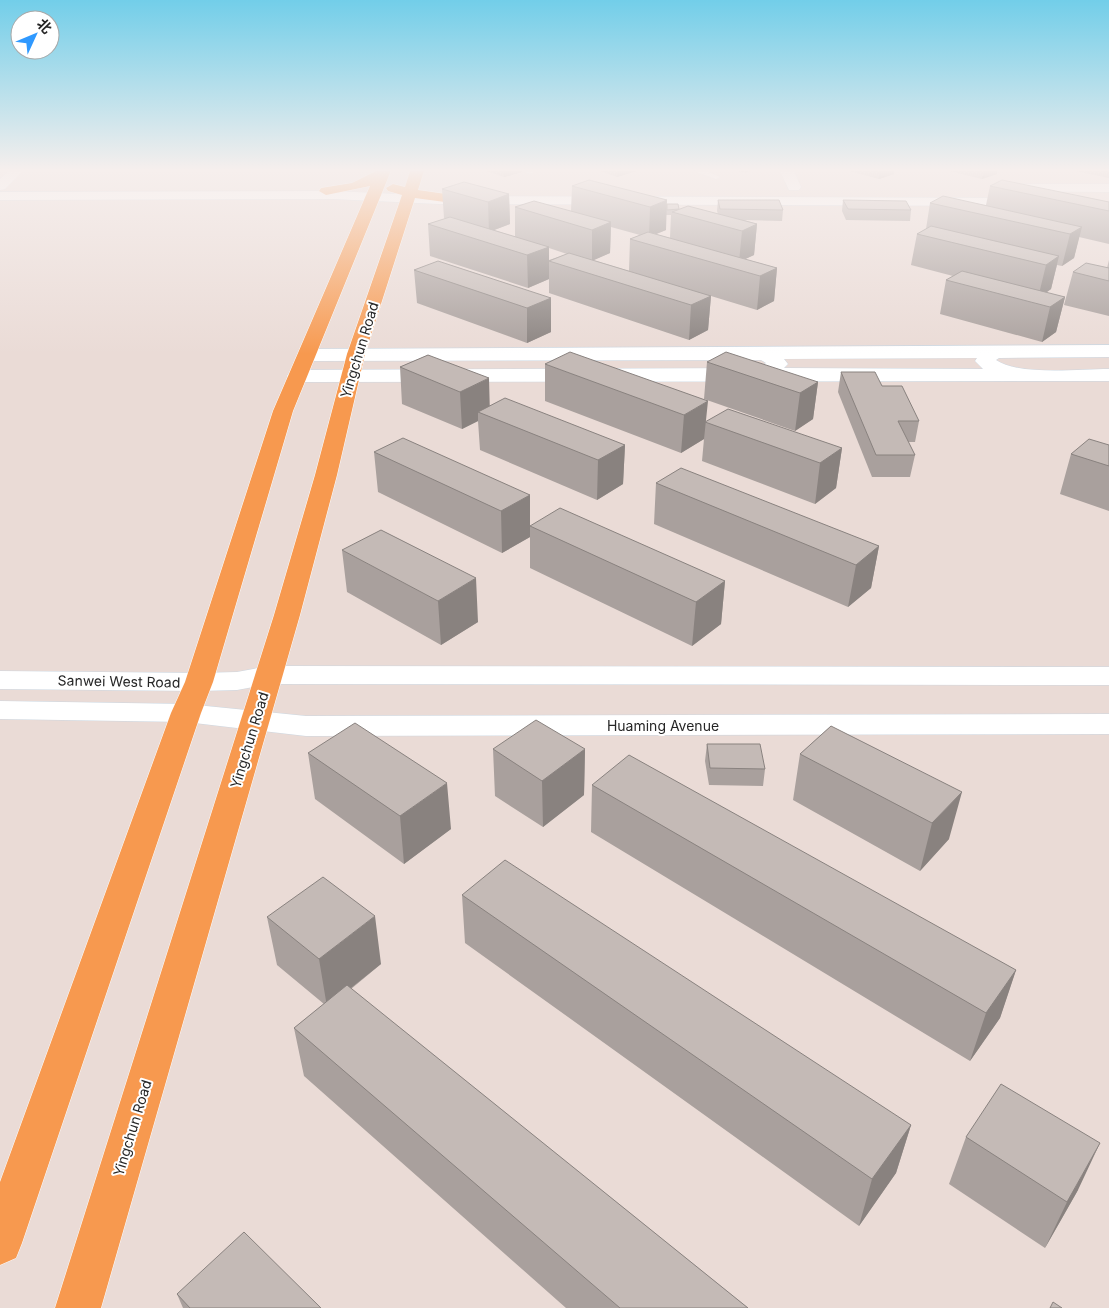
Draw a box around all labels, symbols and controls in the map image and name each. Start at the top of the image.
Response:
north arrow [10,10,60,60]
text: 北 [34,15,56,37]
street label: Yingchun Road [336,300,382,400]
street label: Sanwei West Road [57,671,181,691]
street label: Yingchun Road [226,690,272,790]
street label: Huaming Avenue [607,717,719,734]
street label: Yingchun Road [109,1078,155,1178]

